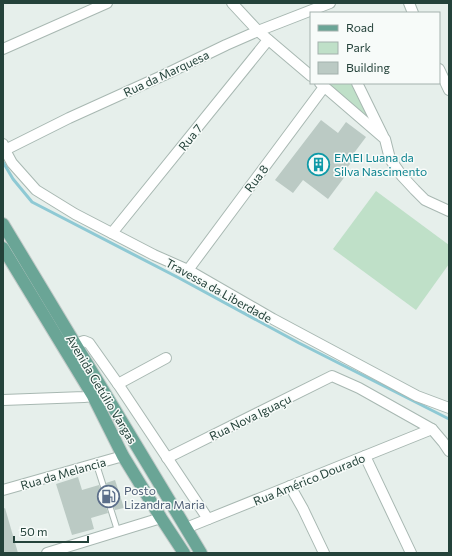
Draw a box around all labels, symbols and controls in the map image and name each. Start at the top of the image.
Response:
legend [310,12,440,84]
text: Road [346,20,374,34]
text: Park [346,40,372,54]
street label: Rua da Marquesa [121,47,211,99]
text: Building [346,60,390,74]
street label: Rua 7 [175,121,205,153]
place label: EMEI Luana da Silva Nascimento [334,150,427,178]
building icon: EMEI Luana da Silva Nascimento [306,151,332,177]
street label: Rua 8 [241,162,271,194]
street label: Travessa da Liberdade [163,255,275,325]
street label: Avenida Getúlio Vargas [64,332,140,446]
street label: Rua Nova Iguaçu [207,391,293,443]
street label: Rua Américo Dourado [251,450,367,508]
street label: Rua da Melancia [19,454,107,492]
place label: Posto Lizandra Maria [124,483,205,511]
fuel station icon: Posto Lizandra Maria [95,484,121,510]
scale bar [14,518,88,544]
text: 50 m [20,524,48,538]

